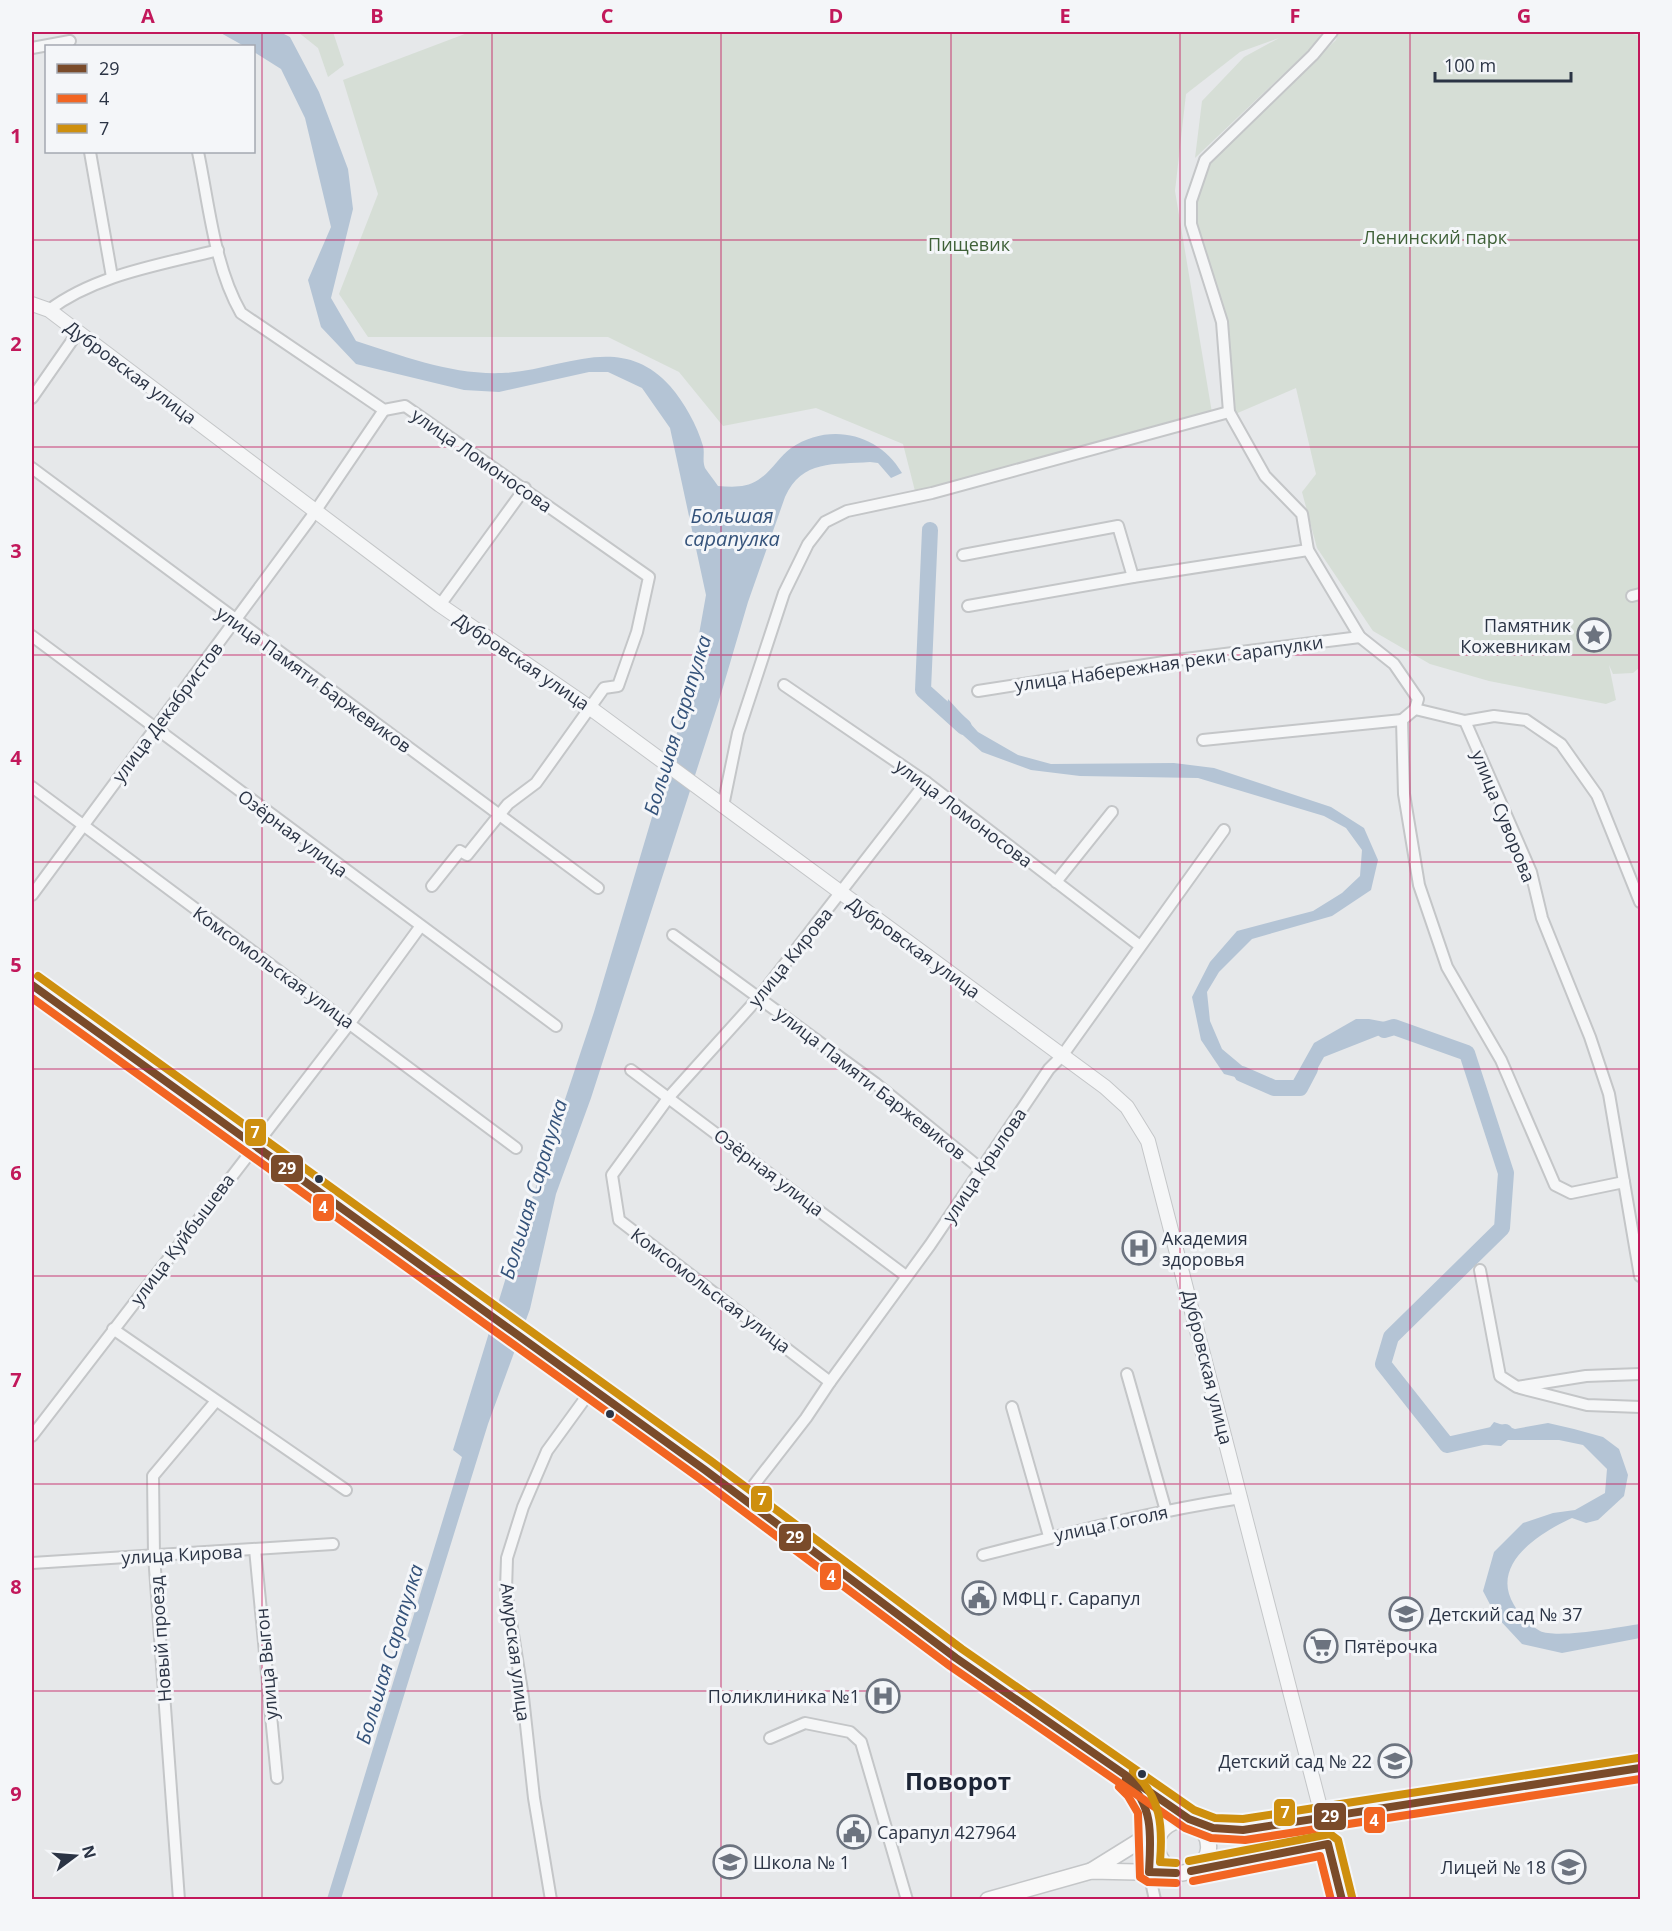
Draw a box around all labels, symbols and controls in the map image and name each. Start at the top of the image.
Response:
text: A [141,2,155,29]
text: B [370,2,384,29]
text: C [601,2,614,29]
text: D [829,2,843,29]
text: E [1059,2,1071,29]
text: F [1290,2,1300,29]
text: G [1517,2,1531,29]
legend [45,45,255,153]
scale bar [1435,45,1572,83]
text: 100 m [1444,53,1496,77]
text: 29 [99,56,120,80]
text: 4 [99,86,109,110]
text: 7 [99,116,109,140]
text: 1 [10,122,22,149]
park label: Ленинский парк [1363,225,1508,249]
park label: Пищевик [928,232,1011,256]
street label: Дубровская улица [60,315,202,429]
text: 2 [10,330,22,357]
street label: улица Ломоносова [407,402,557,518]
water label: Большая сарапулка [684,502,780,552]
text: 3 [10,537,22,564]
street label: улица Памяти Баржевиков [212,600,416,758]
street label: Дубровская улица [449,607,595,715]
place label: Памятник Кожевникам [1460,613,1572,658]
place icon: Памятник Кожевникам [1576,617,1612,653]
street label: улица Набережная реки Сарапулки [1013,629,1325,697]
water label: Большая Сарапулка [637,632,717,818]
street label: улица Декабристов [106,637,228,787]
text: 4 [10,744,22,771]
street label: улица Суворова [1467,746,1541,886]
street label: улица Ломоносова [890,753,1038,873]
street label: Озёрная улица [233,784,353,882]
street label: Дубровская улица [843,891,985,1003]
street label: Комсомольская улица [188,900,360,1034]
street label: улица Кирова [743,902,837,1012]
text: 5 [10,951,22,978]
street label: улица Памяти Баржевиков [771,1001,971,1165]
water label: Большая Сарапулка [493,1096,573,1282]
street label: улица Крылова [937,1103,1031,1227]
line badge: 7 [244,1118,267,1147]
text: 7 [250,1121,260,1143]
street label: Озёрная улица [709,1123,829,1221]
line badge: 29 [270,1154,304,1183]
text: 29 [278,1157,296,1179]
text: 6 [10,1159,22,1186]
street label: улица Куйбышева [125,1168,239,1310]
unlabelled marker [313,1173,325,1185]
line badge: 4 [312,1193,335,1222]
text: 4 [318,1196,328,1218]
street label: Комсомольская улица [626,1222,796,1358]
place label: Академия здоровья [1162,1226,1248,1271]
hospital icon: Академия здоровья [1121,1230,1157,1266]
street label: Дубровская улица [1177,1287,1239,1447]
text: 7 [10,1366,22,1393]
unlabelled marker [604,1408,616,1420]
line badge: 7 [750,1485,773,1513]
text: 7 [757,1488,767,1510]
street label: улица Гоголя [1052,1499,1170,1547]
line badge: 29 [778,1523,812,1552]
text: 29 [786,1526,804,1548]
street label: улица Кирова [121,1539,243,1569]
water label: Большая Сарапулка [349,1561,429,1747]
line badge: 4 [819,1562,842,1591]
text: 4 [826,1565,836,1587]
text: 8 [10,1573,22,1600]
street label: Новый проезд [144,1575,176,1703]
public building icon: МФЦ г. Сарапул [961,1580,997,1616]
street label: Амурская улица [496,1581,536,1723]
place label: МФЦ г. Сарапул [1002,1586,1140,1610]
school or university icon: Детский сад № 37 [1388,1596,1424,1632]
place label: Детский сад № 37 [1429,1602,1583,1626]
street label: улица Выгон [249,1607,283,1721]
supermarket icon: Пятёрочка [1303,1628,1339,1664]
place label: Пятёрочка [1344,1634,1438,1658]
hospital icon: Поликлиника №1 [865,1678,901,1714]
place label: Поликлиника №1 [708,1684,860,1708]
school or university icon: Детский сад № 22 [1377,1743,1413,1779]
place label: Детский сад № 22 [1218,1749,1372,1773]
district label: Поворот [905,1764,1011,1797]
unlabelled marker [1136,1768,1148,1780]
text: 9 [10,1780,22,1807]
line badge: 7 [1273,1798,1296,1827]
text: 7 [1280,1801,1290,1823]
line badge: 29 [1313,1802,1347,1831]
text: 29 [1321,1805,1339,1827]
line badge: 4 [1363,1806,1386,1834]
text: 4 [1369,1809,1379,1831]
public building icon: Сарапул 427964 [836,1814,872,1850]
place label: Сарапул 427964 [877,1820,1016,1844]
north arrow [45,1826,105,1886]
text: N [77,1843,102,1861]
school or university icon: Школа № 1 [712,1844,748,1880]
school or university icon: Лицей № 18 [1551,1849,1587,1885]
place label: Школа № 1 [753,1850,850,1874]
place label: Лицей № 18 [1441,1855,1546,1879]

